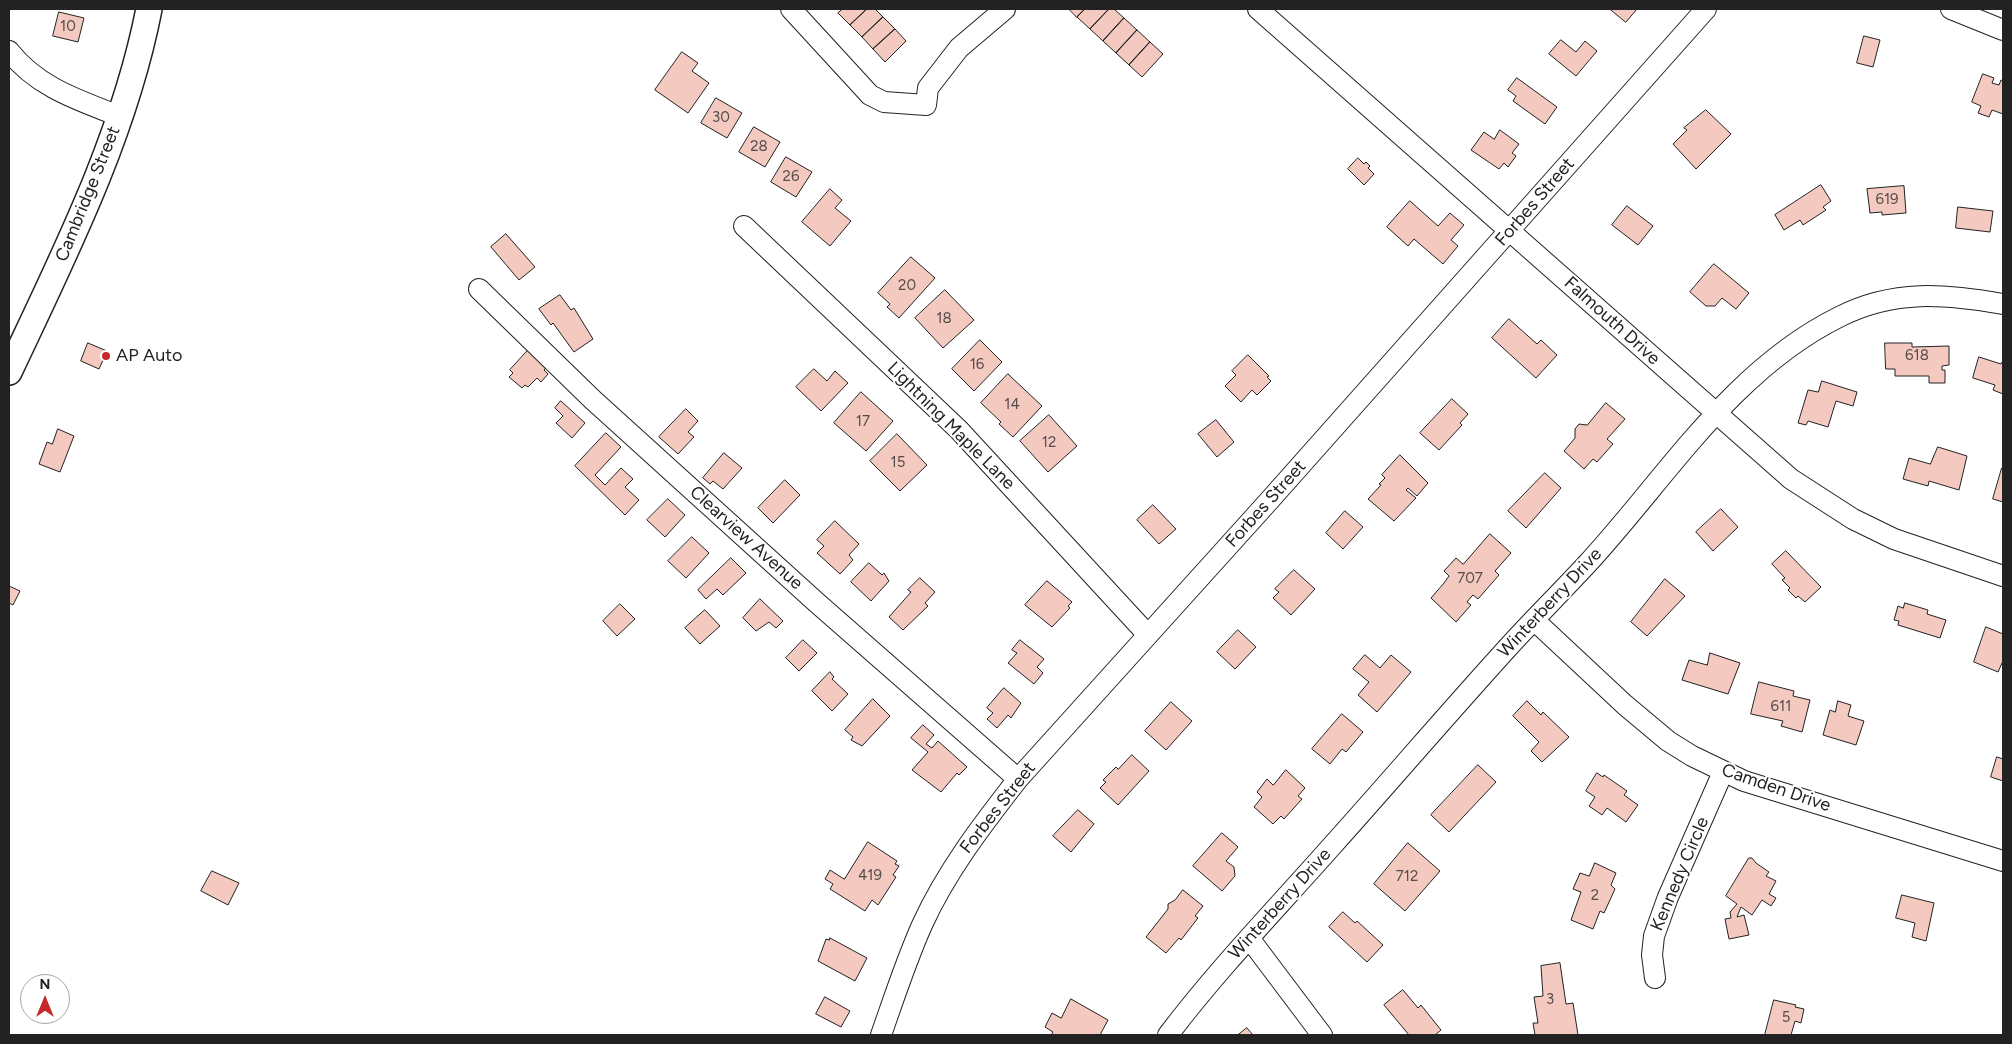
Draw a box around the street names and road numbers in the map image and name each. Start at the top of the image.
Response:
street label: Cambridge Street [51,123,125,265]
street label: Forbes Street [1491,153,1579,251]
street label: Falmouth Drive [1560,272,1664,370]
street label: Lightning Maple Lane [883,358,1019,494]
street label: Forbes Street [1221,456,1311,552]
street label: Clearview Avenue [685,482,807,594]
street label: Winterberry Drive [1494,544,1606,662]
street label: Forbes Street [956,758,1040,858]
street label: Camden Drive [1719,759,1833,817]
street label: Kennedy Circle [1646,814,1714,934]
street label: Winterberry Drive [1224,844,1336,964]

